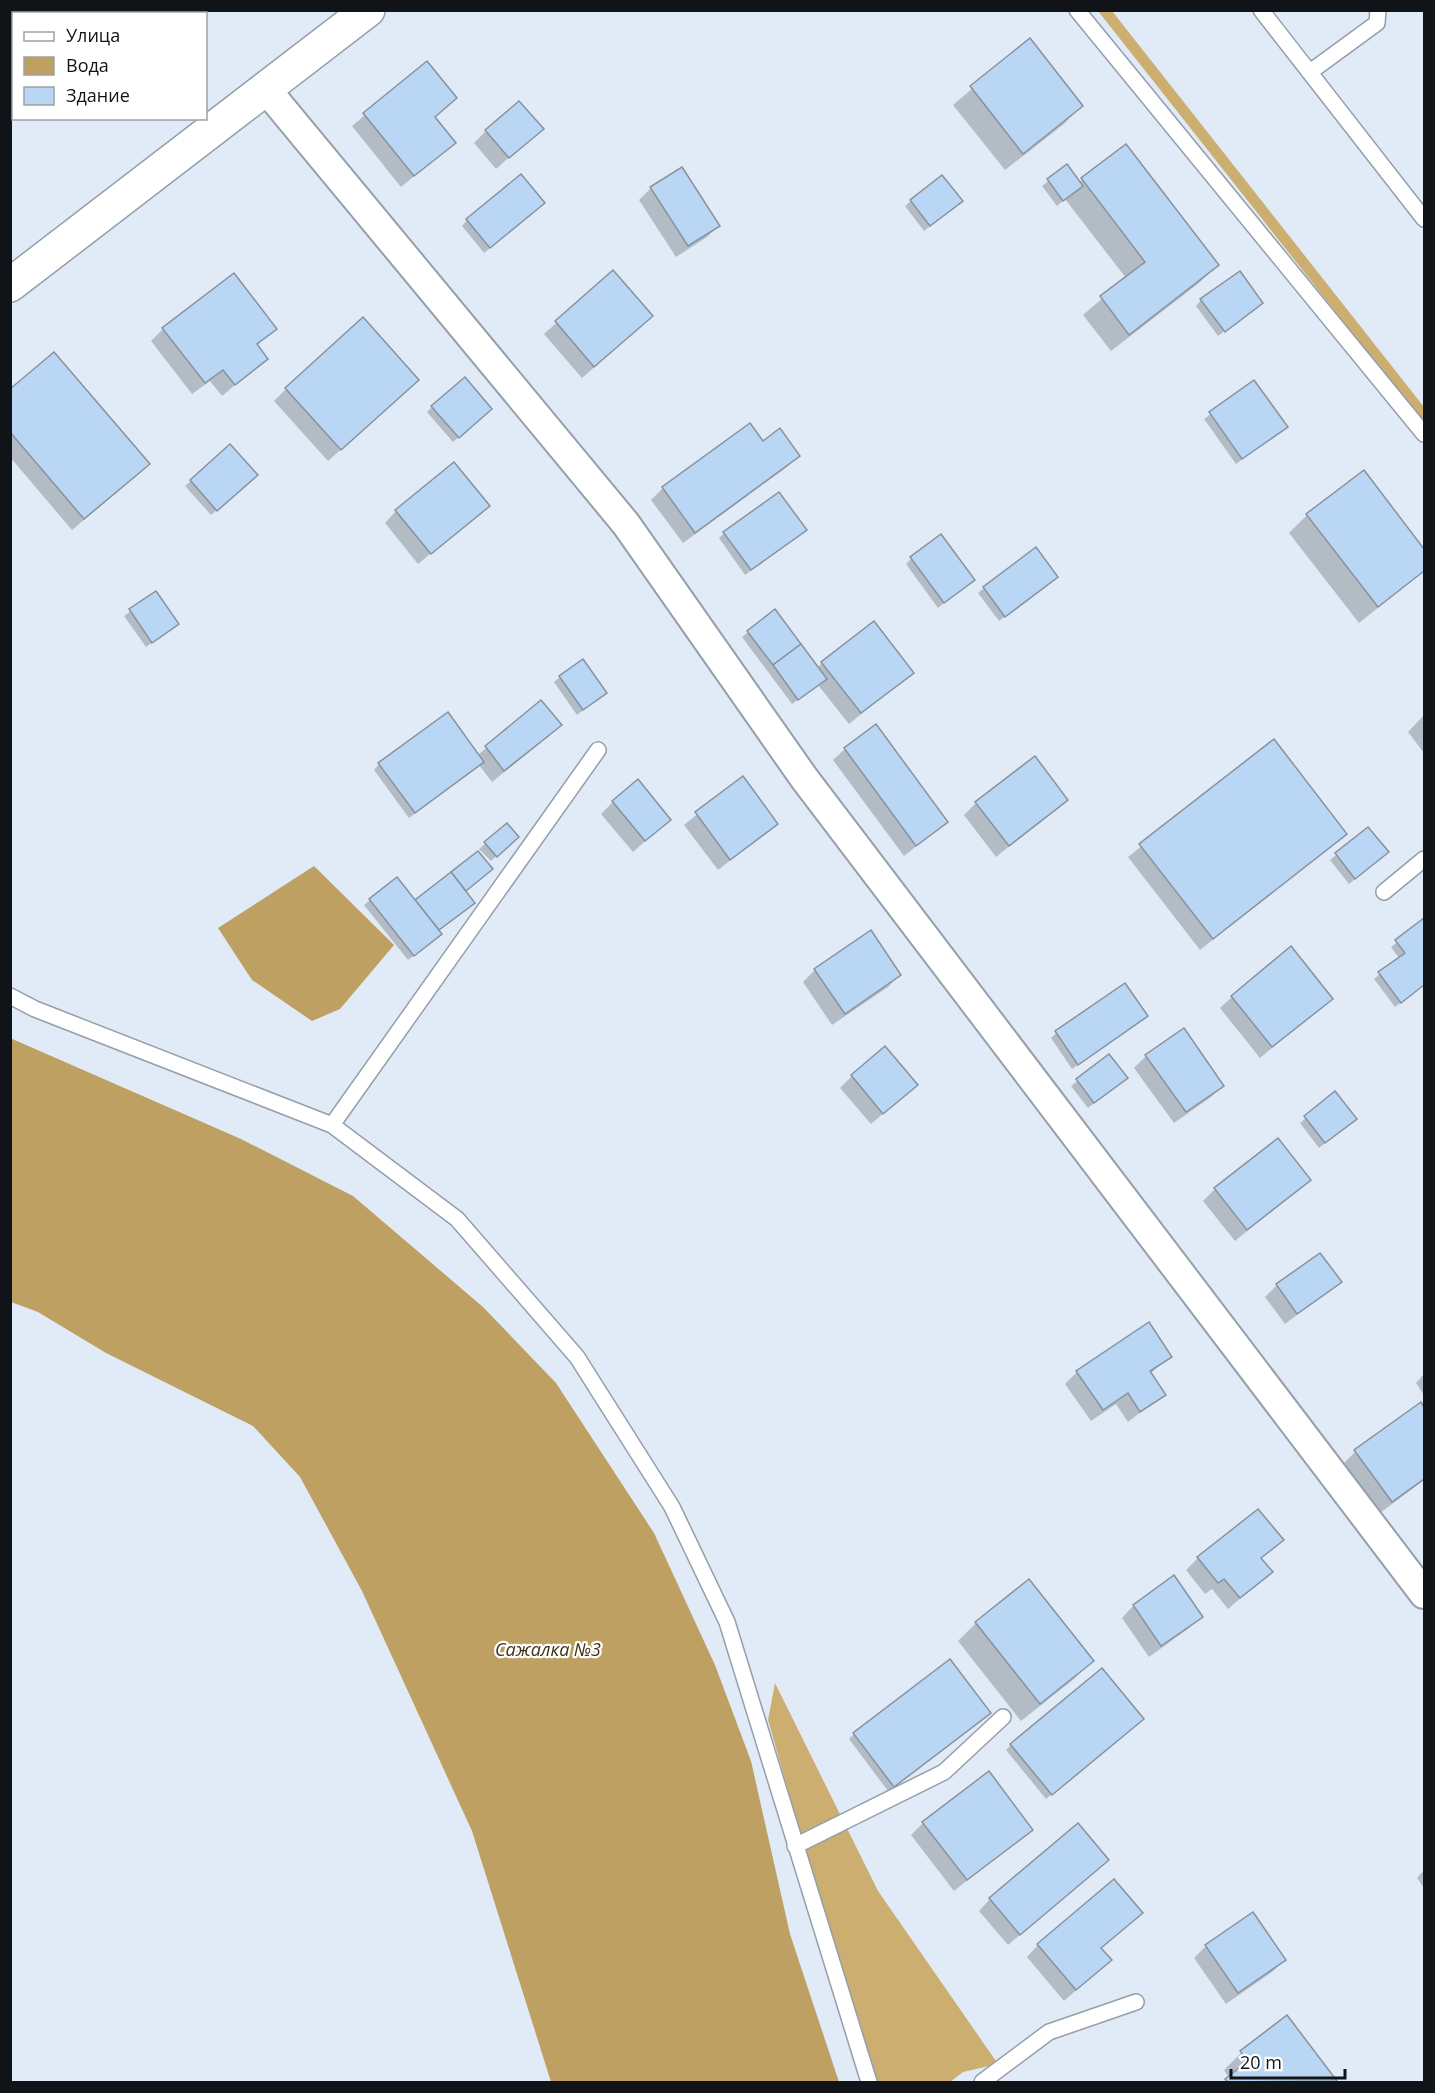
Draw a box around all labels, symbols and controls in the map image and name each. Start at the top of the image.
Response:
legend [12,12,207,120]
text: Улица [66,23,120,47]
text: Вода [66,53,109,77]
text: Здание [66,83,130,107]
water label: Сажалка №3 [495,1637,601,1661]
scale bar [1231,2042,1345,2080]
text: 20 m [1240,2050,1282,2074]

